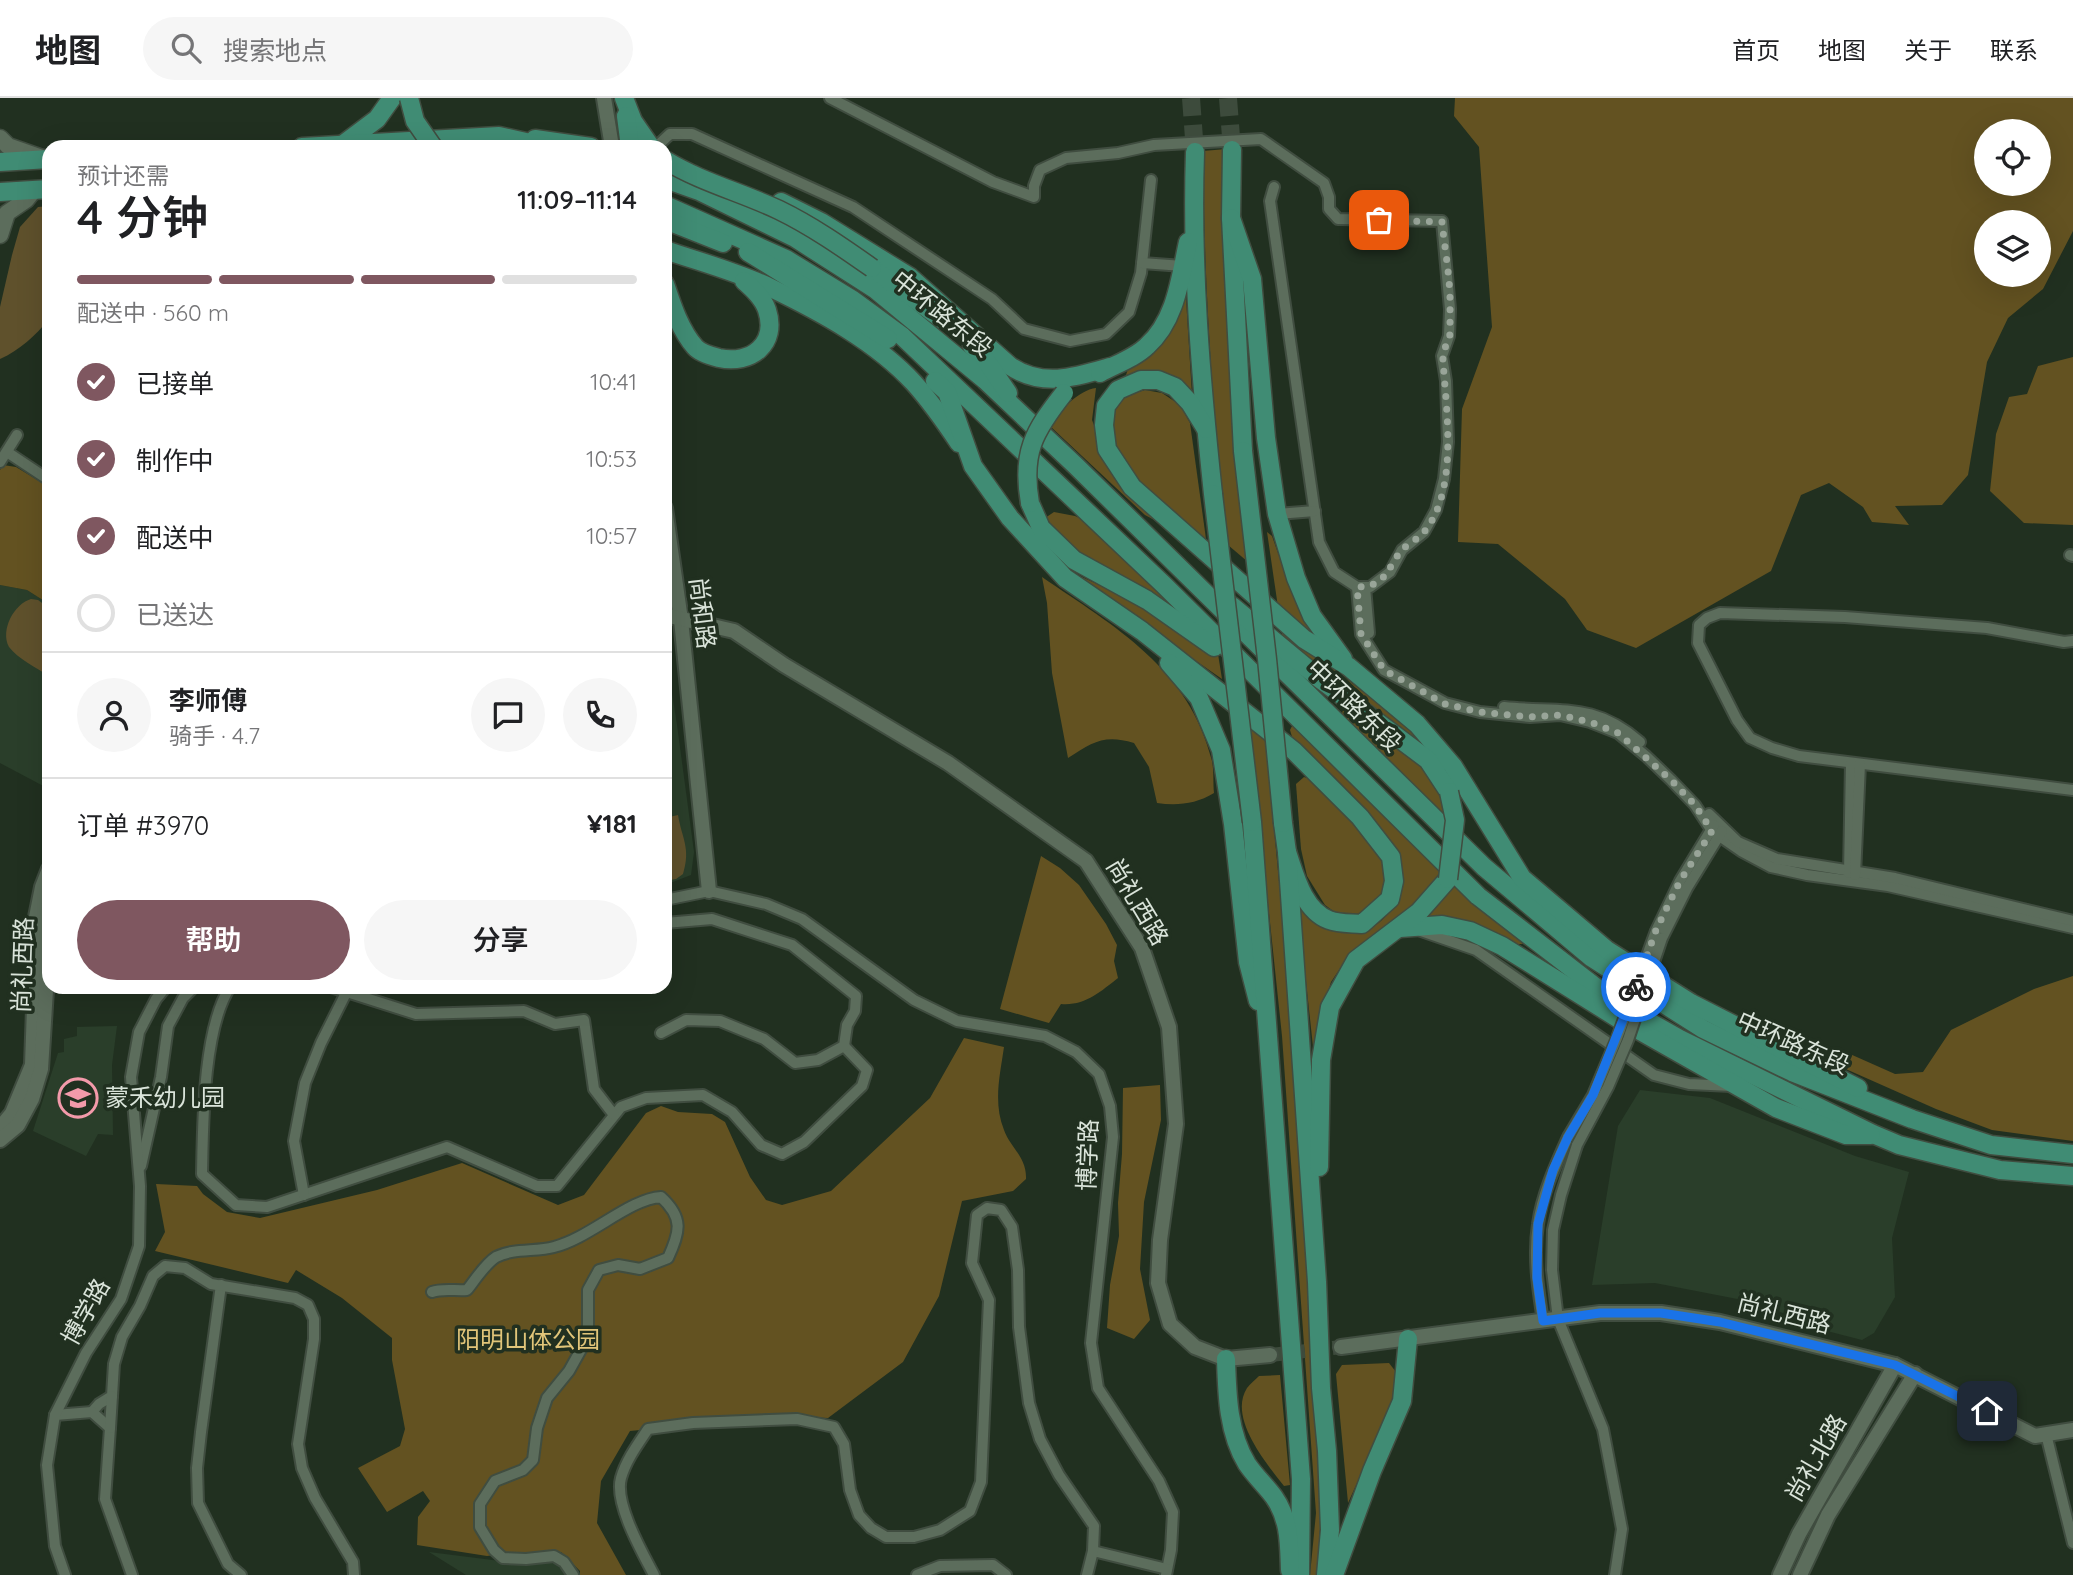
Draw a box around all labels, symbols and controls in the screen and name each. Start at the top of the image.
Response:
search box [143,17,633,80]
text: 地图 [35,29,101,70]
icon: search [167,29,205,67]
text: 搜索地点 [223,34,327,67]
text: 首页 [1732,35,1780,65]
text: 地图 [1818,35,1866,65]
text: 关于 [1904,35,1952,65]
text: 联系 [1990,35,2038,65]
map controls [1974,119,2051,287]
button: locate [1974,119,2051,196]
text: 预计还需 [77,161,169,190]
text: 11:09–11:14 [517,183,637,216]
text: 4 分钟 [77,188,208,246]
pin [1349,190,1409,250]
icon: bag [1360,201,1398,239]
button: layers [1974,210,2051,287]
street label: 中环路东段 [887,264,999,363]
text: 配送中 · 560 m [77,298,229,327]
icon: check [77,363,115,401]
text: 已接单 [136,367,214,400]
text: 10:41 [590,367,637,396]
icon: check [77,440,115,478]
text: 制作中 [136,444,214,477]
text: 10:53 [586,444,637,473]
icon: check [77,517,115,555]
text: 配送中 [136,521,214,554]
text: 10:57 [586,521,637,550]
street label: 尚和路 [684,575,722,650]
text: 已送达 [136,598,214,631]
street label: 中环路东段 [1301,653,1408,758]
button: person [77,678,151,752]
button: chat [471,678,545,752]
button: phone [563,678,637,752]
text: 李师傅 [169,684,247,717]
text: 骑手 · 4.7 [169,721,260,750]
text: ¥181 [587,807,637,840]
text: 订单 #3970 [77,809,209,842]
street label: 尚礼西路 [1100,853,1175,950]
button: 帮助 [77,900,350,980]
button: 分享 [364,900,637,980]
street label: 尚礼西路 [5,916,39,1013]
courier [1601,952,1671,1022]
icon: bike [1617,968,1655,1006]
street label: 中环路东段 [1732,1004,1854,1080]
school or university icon: 蒙禾幼儿园 [57,1077,99,1119]
place label: 蒙禾幼儿园 [105,1082,225,1112]
street label: 博学路 [1071,1118,1103,1191]
street label: 博学路 [55,1273,116,1350]
street label: 尚礼西路 [1734,1287,1834,1339]
park label: 阳明山体公园 [456,1324,600,1354]
pin [1957,1381,2017,1441]
icon: home [1968,1392,2006,1430]
street label: 尚礼北路 [1778,1408,1852,1507]

